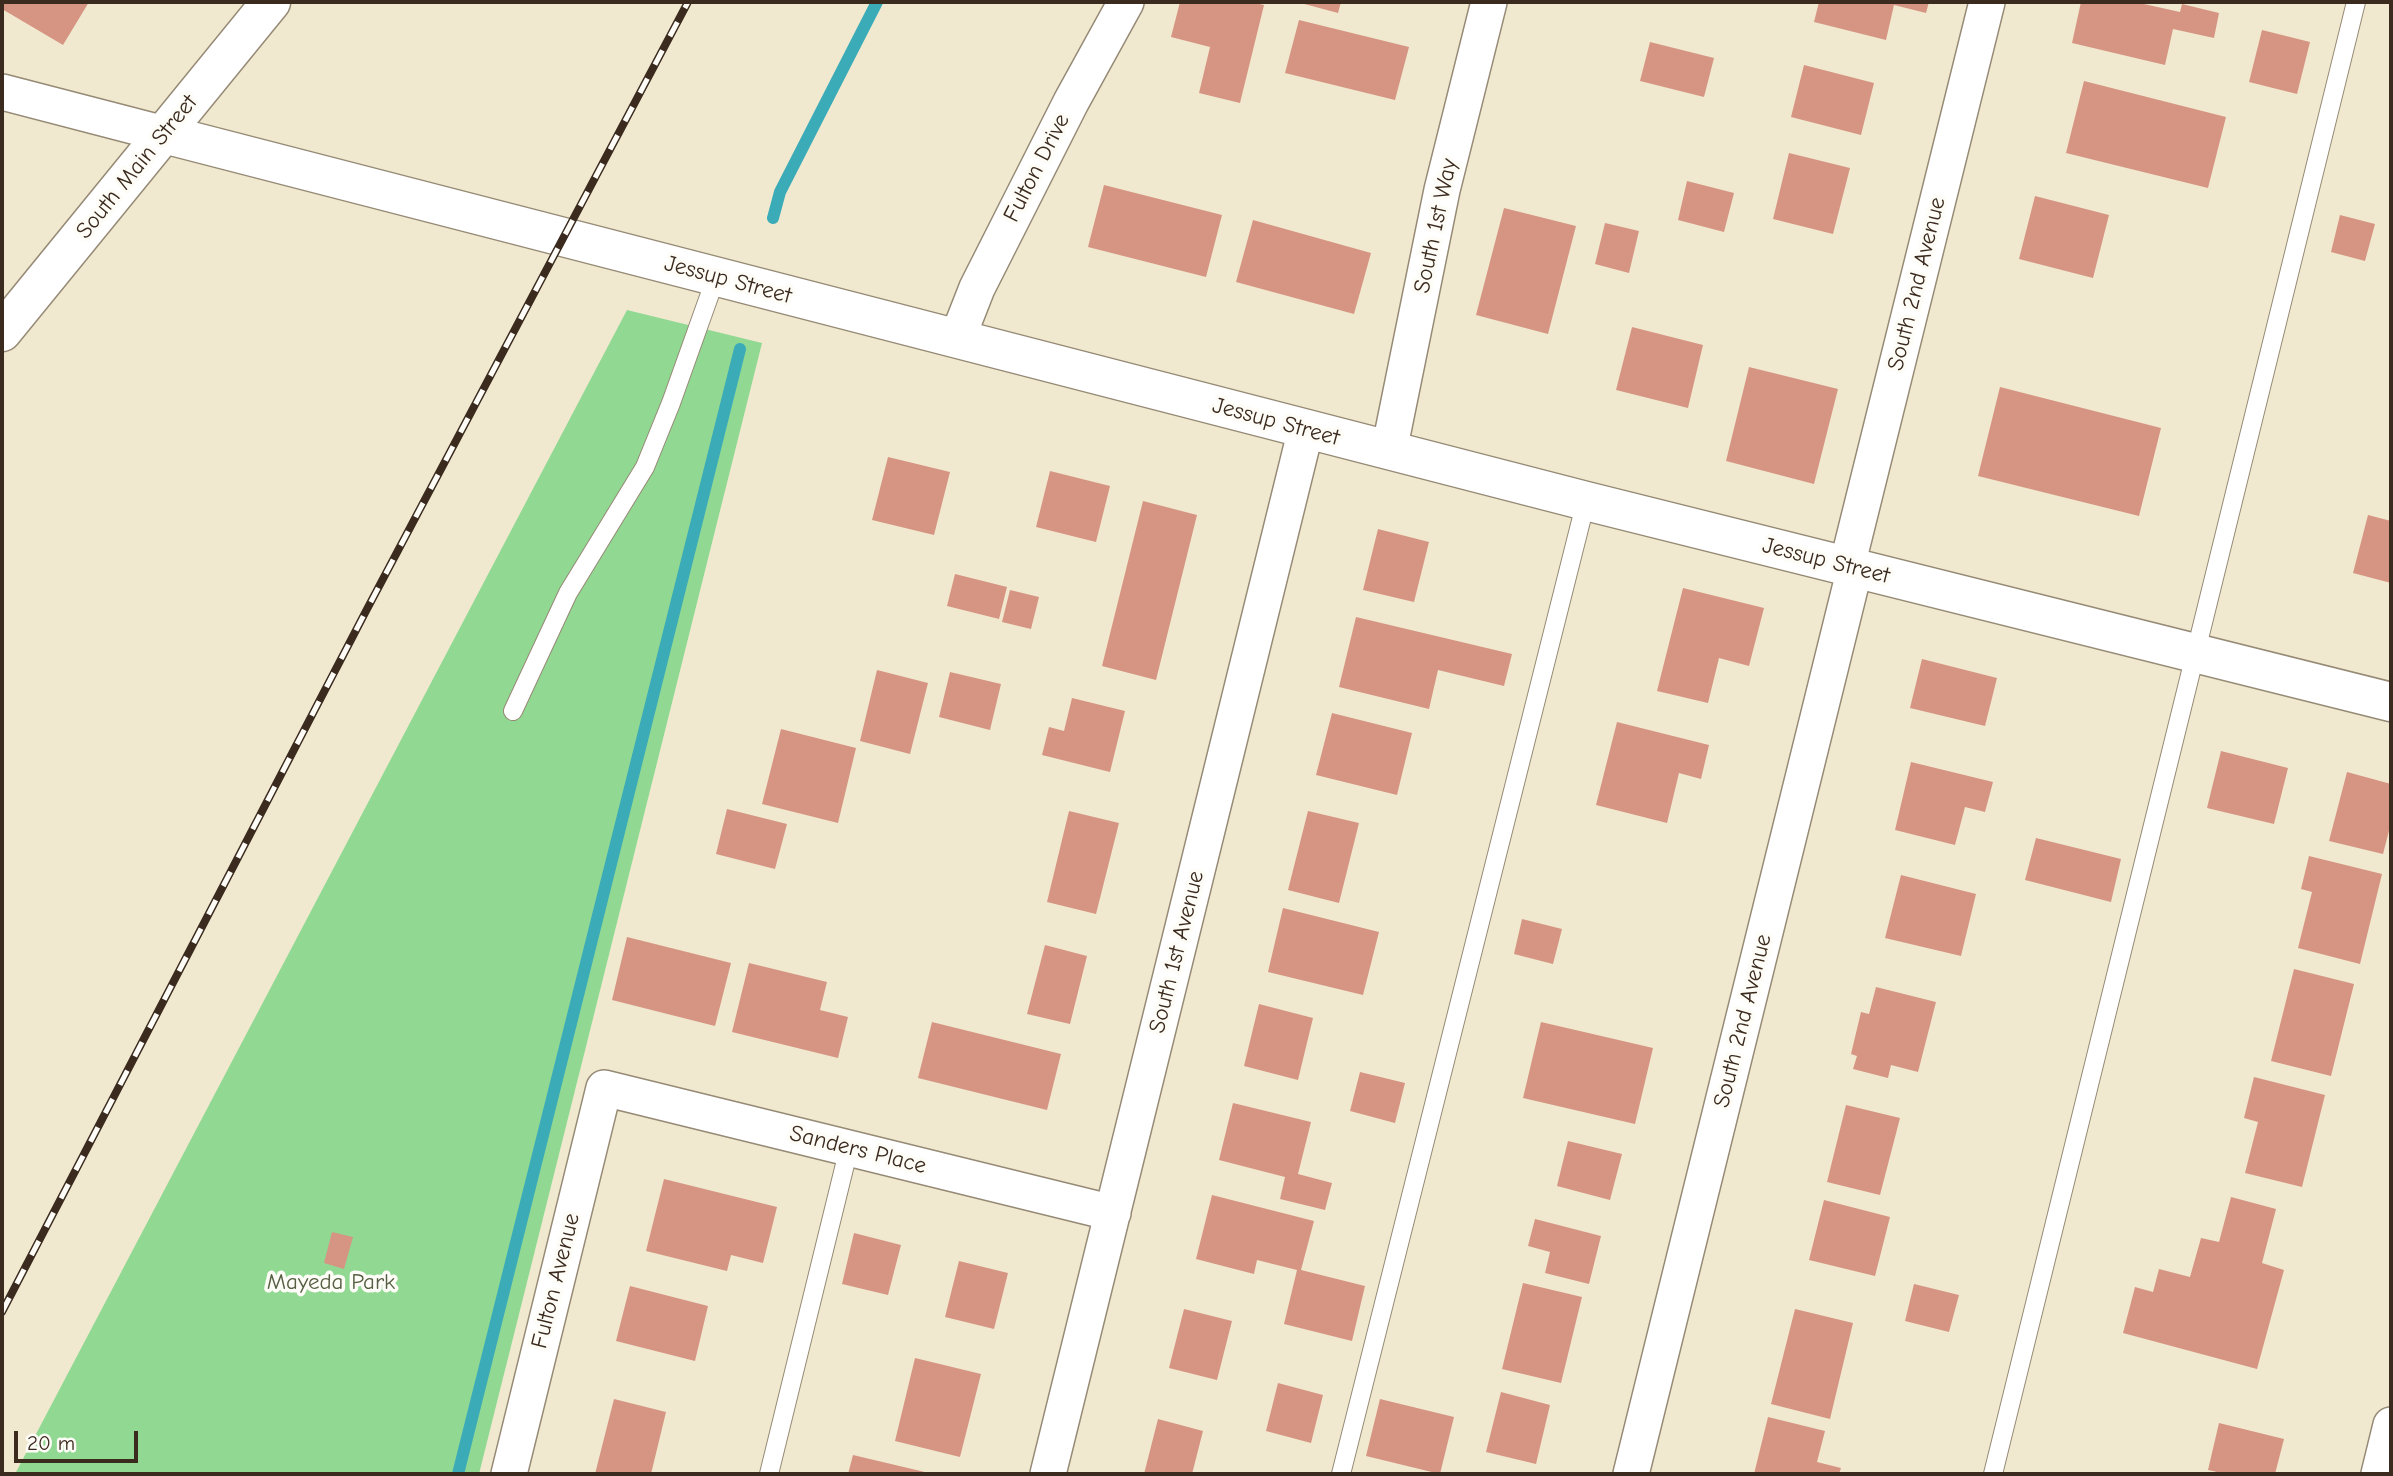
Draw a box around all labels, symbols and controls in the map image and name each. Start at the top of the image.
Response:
street label: South Main Street [70,89,204,245]
street label: Fulton Drive [998,109,1076,227]
street label: South 1st Way [1408,156,1464,296]
street label: South 2nd Avenue [1882,194,1952,374]
street label: Jessup Street [661,250,795,310]
street label: Jessup Street [1209,392,1343,452]
street label: Jessup Street [1759,532,1893,590]
street label: South 1st Avenue [1144,868,1210,1036]
street label: South 2nd Avenue [1708,931,1778,1111]
street label: Sanders Place [787,1120,929,1180]
street label: Fulton Avenue [526,1210,586,1352]
park label: Mayeda Park [267,1268,395,1296]
scale bar [18,1416,142,1460]
text: 20 m [27,1431,75,1455]

